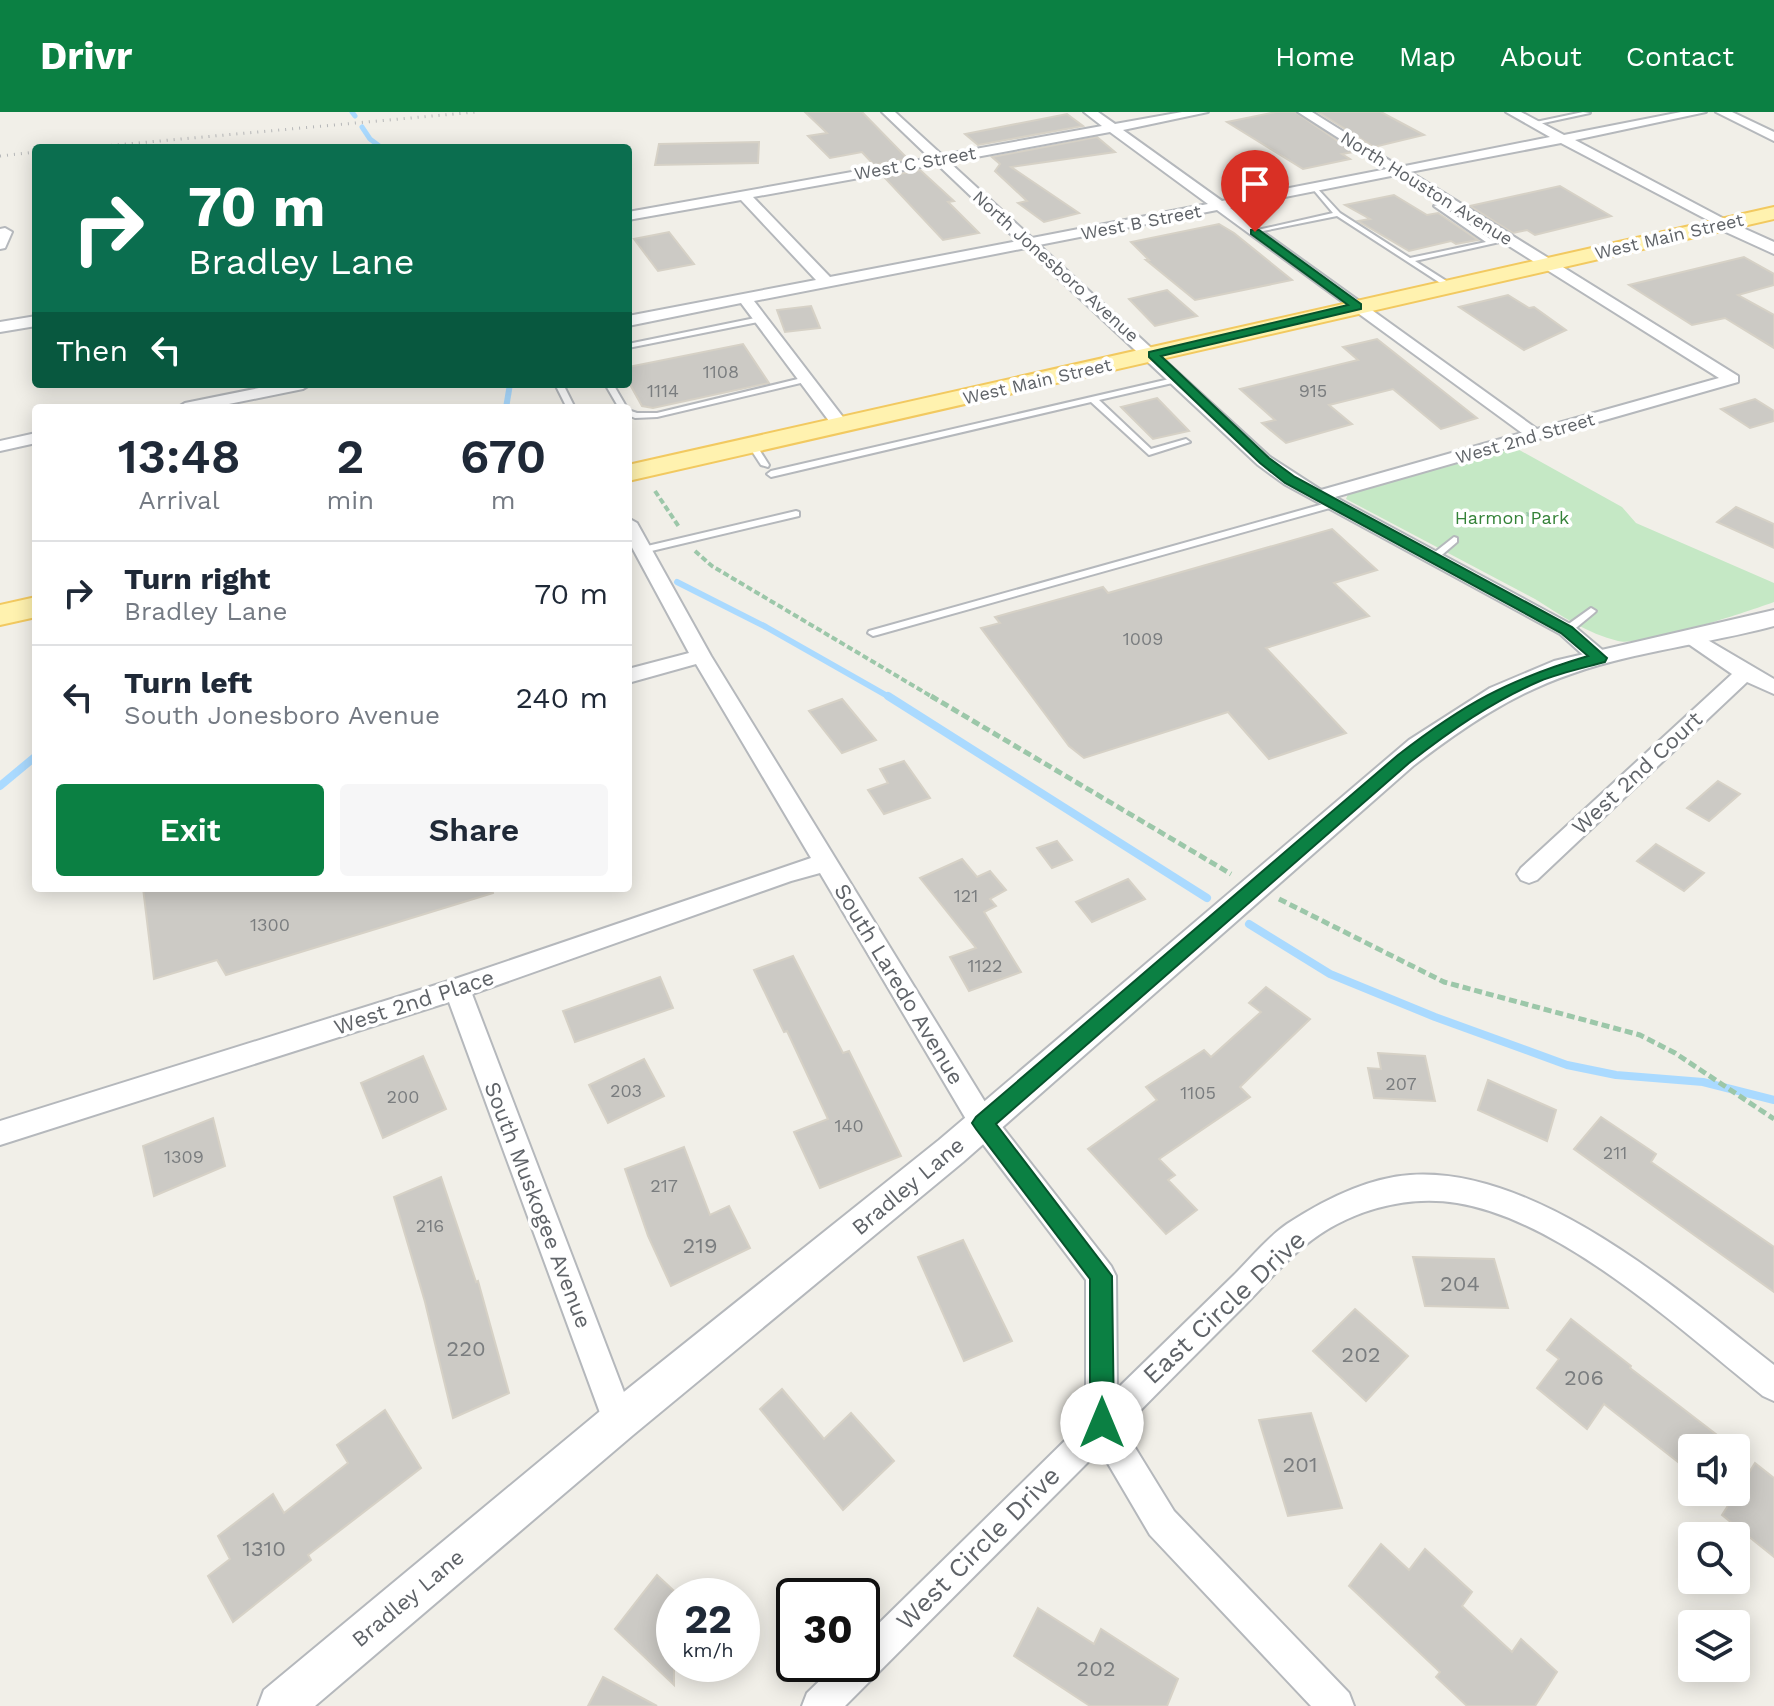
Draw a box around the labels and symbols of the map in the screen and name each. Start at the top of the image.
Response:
street label: North Houston Avenue [1337,126,1517,250]
street label: West C Street [853,142,978,184]
pin [1221,150,1289,232]
street label: North Jonesboro Avenue [969,186,1143,346]
street label: West B Street [1079,200,1203,244]
street label: West Main Street [1593,209,1746,263]
street label: West Main Street [961,354,1114,408]
house number: 1108 [703,361,739,382]
house number: 1114 [647,380,679,401]
house number: 915 [1299,380,1327,401]
street label: West 2nd Street [1453,408,1597,468]
park label: Harmon Park [1455,507,1569,528]
house number: 1009 [1123,628,1163,649]
street label: West 2nd Court [1567,706,1707,840]
street label: South Laredo Avenue [829,879,969,1089]
house number: 121 [954,885,978,906]
house number: 1300 [250,914,290,935]
house number: 1122 [967,955,1003,976]
street label: West 2nd Place [331,964,497,1040]
house number: 207 [1385,1073,1417,1094]
street label: South Muskogee Avenue [479,1078,597,1332]
house number: 203 [610,1080,642,1101]
house number: 1105 [1180,1082,1216,1103]
house number: 200 [387,1086,419,1107]
house number: 140 [834,1115,864,1136]
street label: Bradley Lane [847,1132,969,1240]
house number: 211 [1603,1142,1627,1163]
house number: 1309 [164,1146,204,1167]
house number: 217 [650,1175,678,1196]
house number: 216 [416,1215,444,1236]
street label: East Circle Drive [1137,1224,1311,1390]
house number: 219 [683,1233,717,1258]
house number: 204 [1440,1271,1480,1296]
house number: 220 [446,1336,486,1361]
house number: 202 [1341,1342,1381,1367]
house number: 206 [1564,1365,1604,1390]
position arrow [1060,1381,1144,1465]
house number: 201 [1282,1452,1318,1477]
street label: West Circle Drive [890,1460,1066,1636]
house number: 1310 [242,1536,286,1561]
street label: Bradley Lane [347,1544,469,1652]
speed limit sign: 30 [776,1578,880,1682]
house number: 202 [1076,1656,1116,1681]

